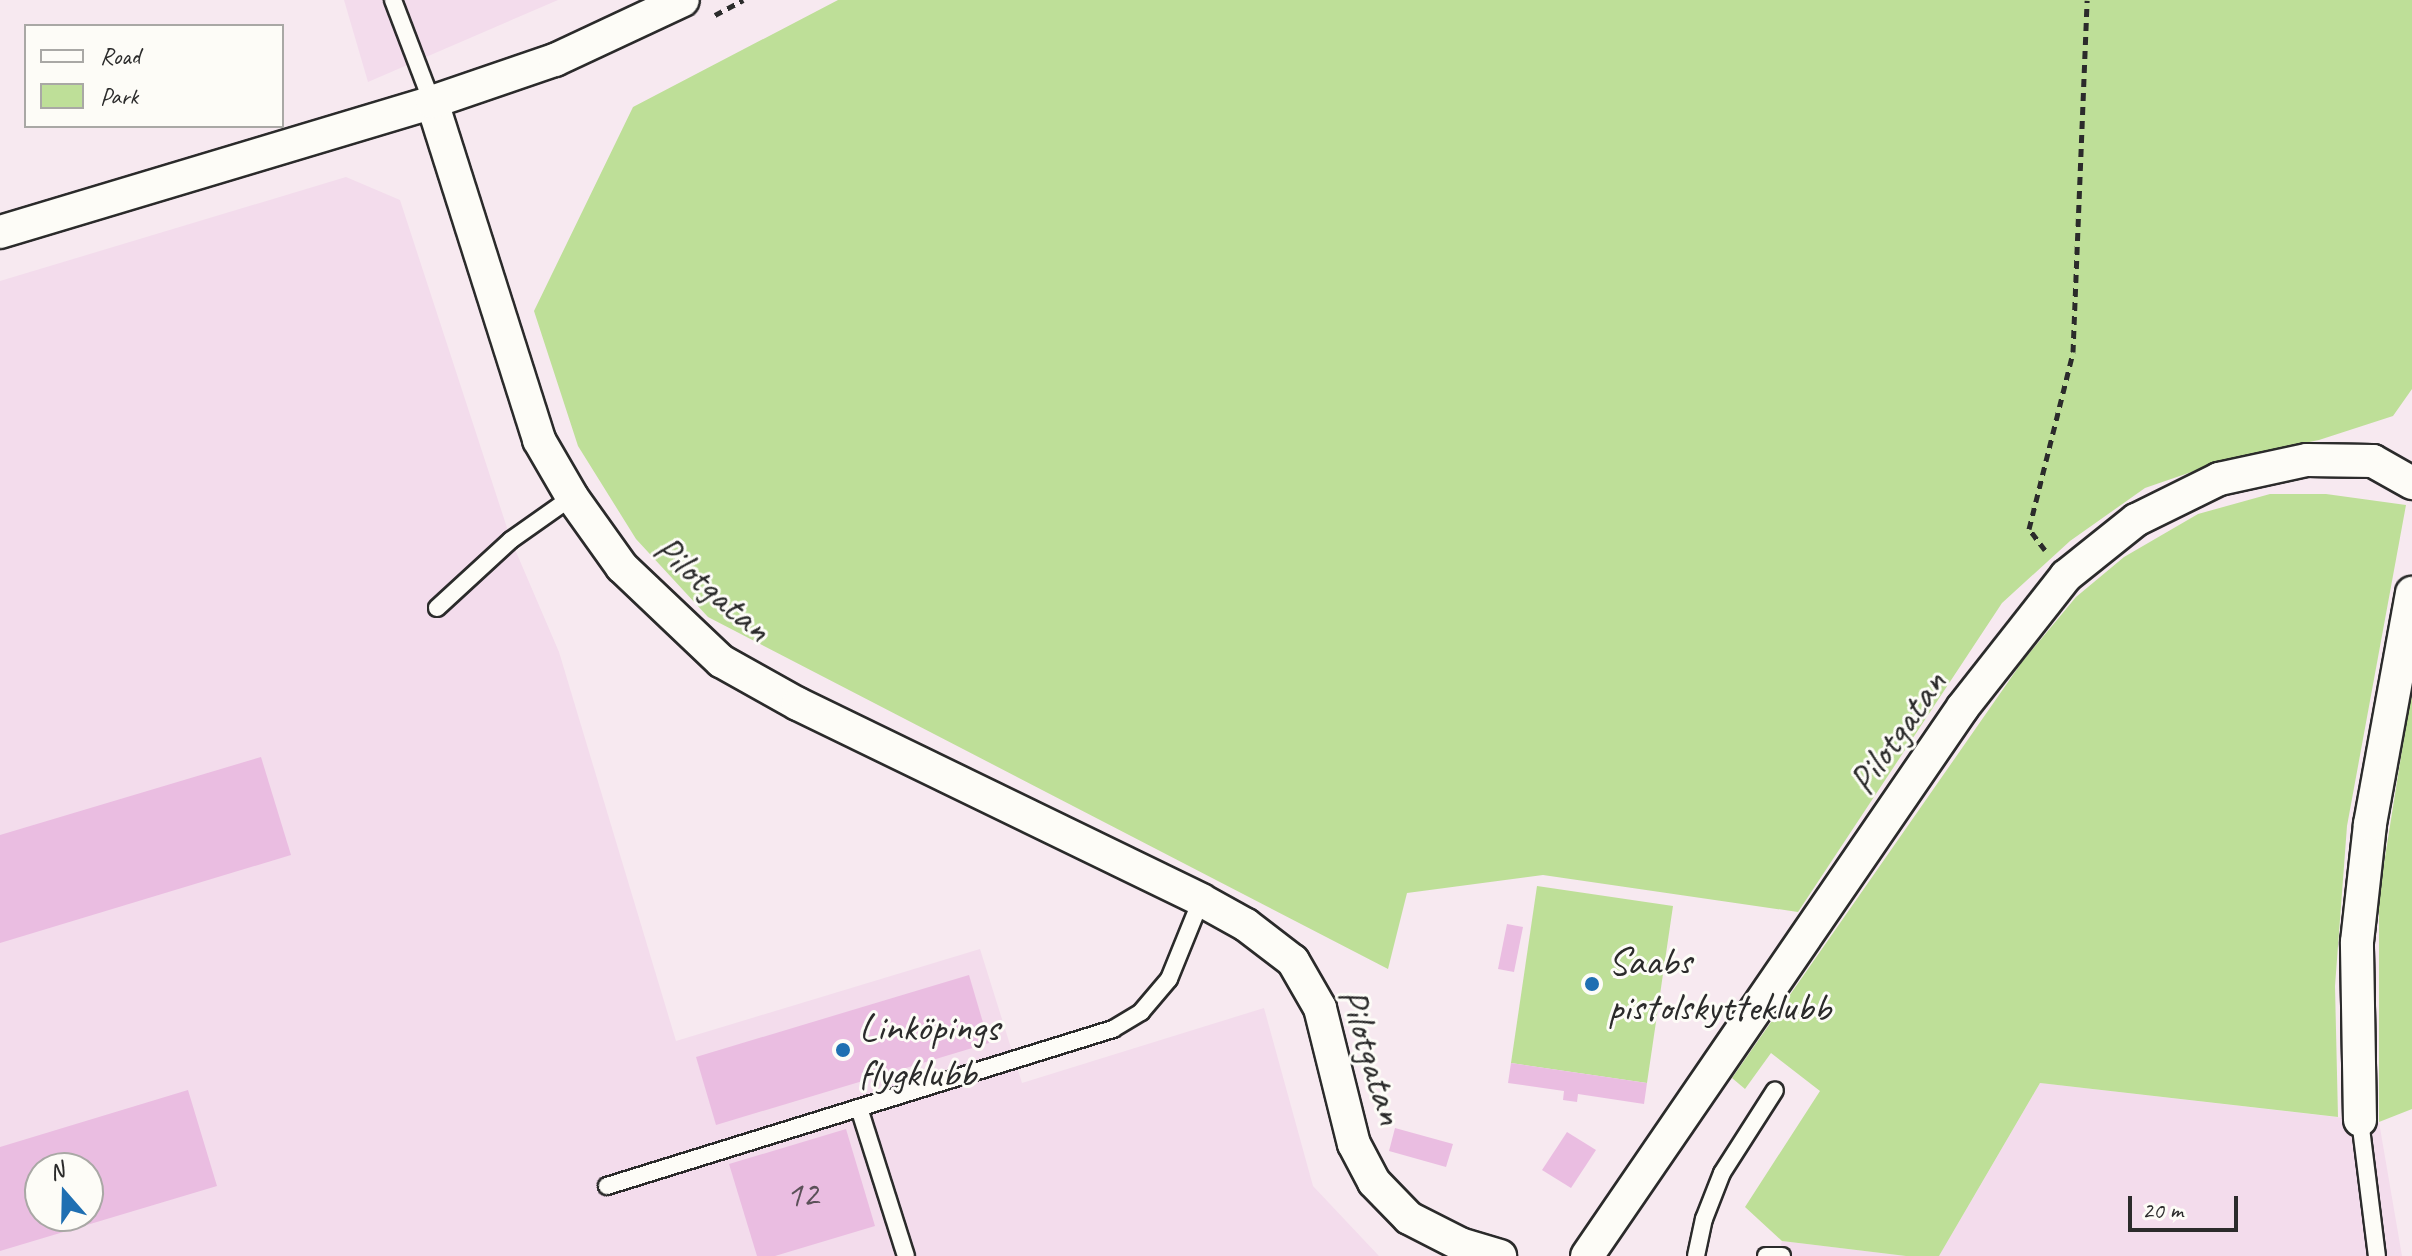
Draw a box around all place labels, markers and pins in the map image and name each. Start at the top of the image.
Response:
place label: Saabs pistolskytteklubb [1608,937,1831,1031]
marker: Saabs pistolskytteklubb [1583,975,1601,993]
place label: Linköpings flygklubb [859,1003,999,1097]
marker: Linköpings flygklubb [834,1041,852,1059]

